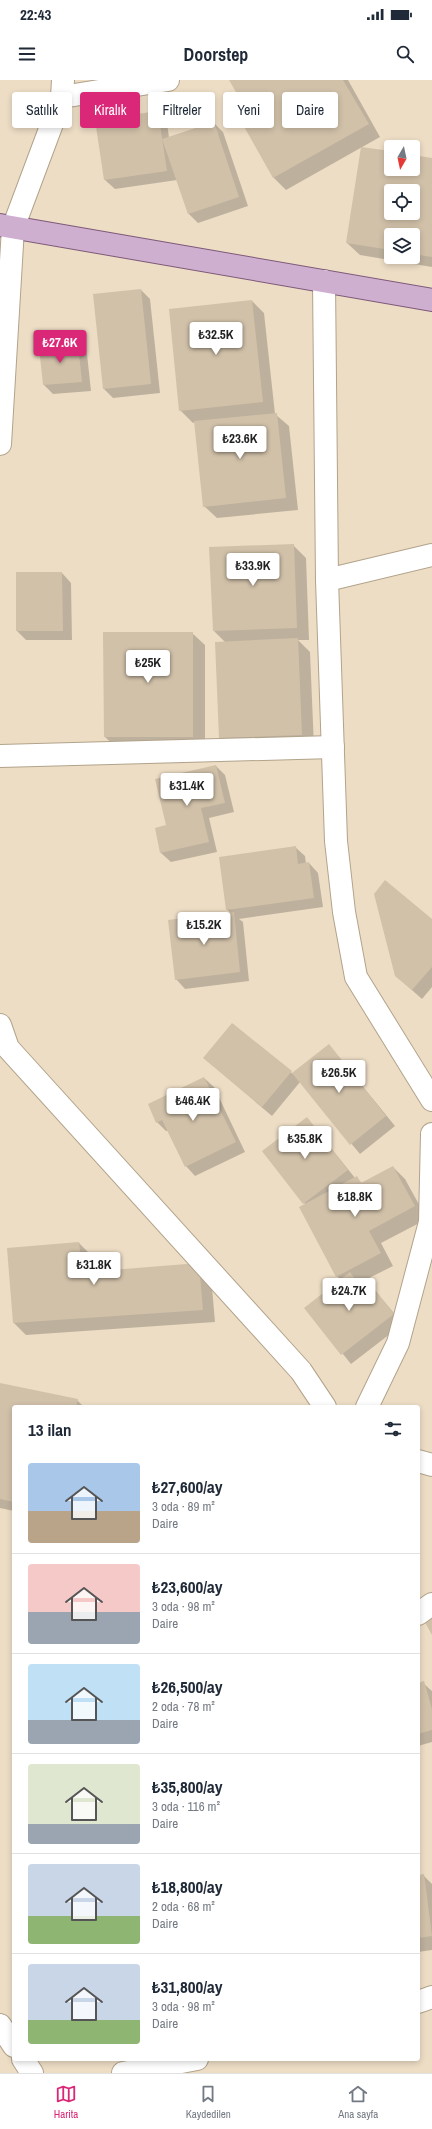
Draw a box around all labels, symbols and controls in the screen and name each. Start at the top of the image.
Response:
text: 22:43 [20,4,51,25]
text: Doorstep [184,42,248,67]
icon: menu [16,43,38,65]
icon: search [394,43,416,65]
chip: Satılık [12,92,72,128]
chip: Kiralık [80,92,140,128]
chip: Filtreler [148,92,215,128]
chip: Yeni [223,92,274,128]
chip: Daire [282,92,338,128]
north arrow [384,140,420,176]
map controls [384,140,420,264]
button: locate [384,184,420,220]
button: layers [384,228,420,264]
pin: ₺32.5K [183,322,249,356]
text: ₺32.5K [199,326,233,343]
pin: ₺27.6K [27,330,93,364]
text: ₺27.6K [43,334,77,351]
pin: ₺23.6K [207,426,273,460]
text: ₺23.6K [223,430,257,447]
pin: ₺33.9K [220,553,286,587]
text: ₺33.9K [236,557,270,574]
pin: ₺25K [124,650,172,684]
text: ₺25K [135,654,161,671]
pin: ₺31.4K [154,773,220,807]
text: ₺31.4K [170,777,204,794]
pin: ₺15.2K [171,912,237,946]
text: ₺15.2K [187,916,221,933]
pin: ₺26.5K [306,1060,372,1094]
text: ₺26.5K [322,1064,356,1081]
pin: ₺46.4K [160,1088,226,1122]
text: ₺46.4K [176,1092,210,1109]
pin: ₺35.8K [272,1126,338,1160]
text: ₺35.8K [288,1130,322,1147]
pin: ₺18.8K [322,1184,388,1218]
text: ₺18.8K [338,1188,372,1205]
pin: ₺31.8K [61,1252,127,1286]
text: ₺31.8K [77,1256,111,1273]
pin: ₺24.7K [316,1278,382,1312]
text: ₺24.7K [332,1282,366,1299]
text: 13 ilan [28,1418,71,1441]
icon: filters [382,1418,404,1440]
text: ₺27,600/ay [152,1475,223,1498]
icon: home [60,1479,108,1527]
text: 3 oda · 89 m² [152,1498,215,1515]
text: Daire [152,1515,178,1532]
text: ₺23,600/ay [152,1575,223,1598]
icon: home [60,1580,108,1628]
text: 3 oda · 98 m² [152,1598,215,1615]
text: Daire [152,1615,178,1632]
text: ₺26,500/ay [152,1675,223,1698]
icon: home [60,1680,108,1728]
text: 2 oda · 78 m² [152,1698,215,1715]
text: Daire [152,1715,178,1732]
text: ₺35,800/ay [152,1775,223,1798]
icon: home [60,1780,108,1828]
text: 3 oda · 116 m² [152,1798,220,1815]
text: Daire [152,1815,178,1832]
text: ₺18,800/ay [152,1875,223,1898]
icon: home [60,1880,108,1928]
text: 2 oda · 68 m² [152,1898,215,1915]
text: Daire [152,1915,178,1932]
text: ₺31,800/ay [152,1975,223,1998]
icon: home [60,1980,108,2028]
text: 3 oda · 98 m² [152,1998,215,2015]
text: Daire [152,2015,178,2032]
tab: Harita [54,2083,78,2121]
tab: Kaydedilen [186,2083,231,2121]
tab: Ana sayfa [338,2083,378,2121]

